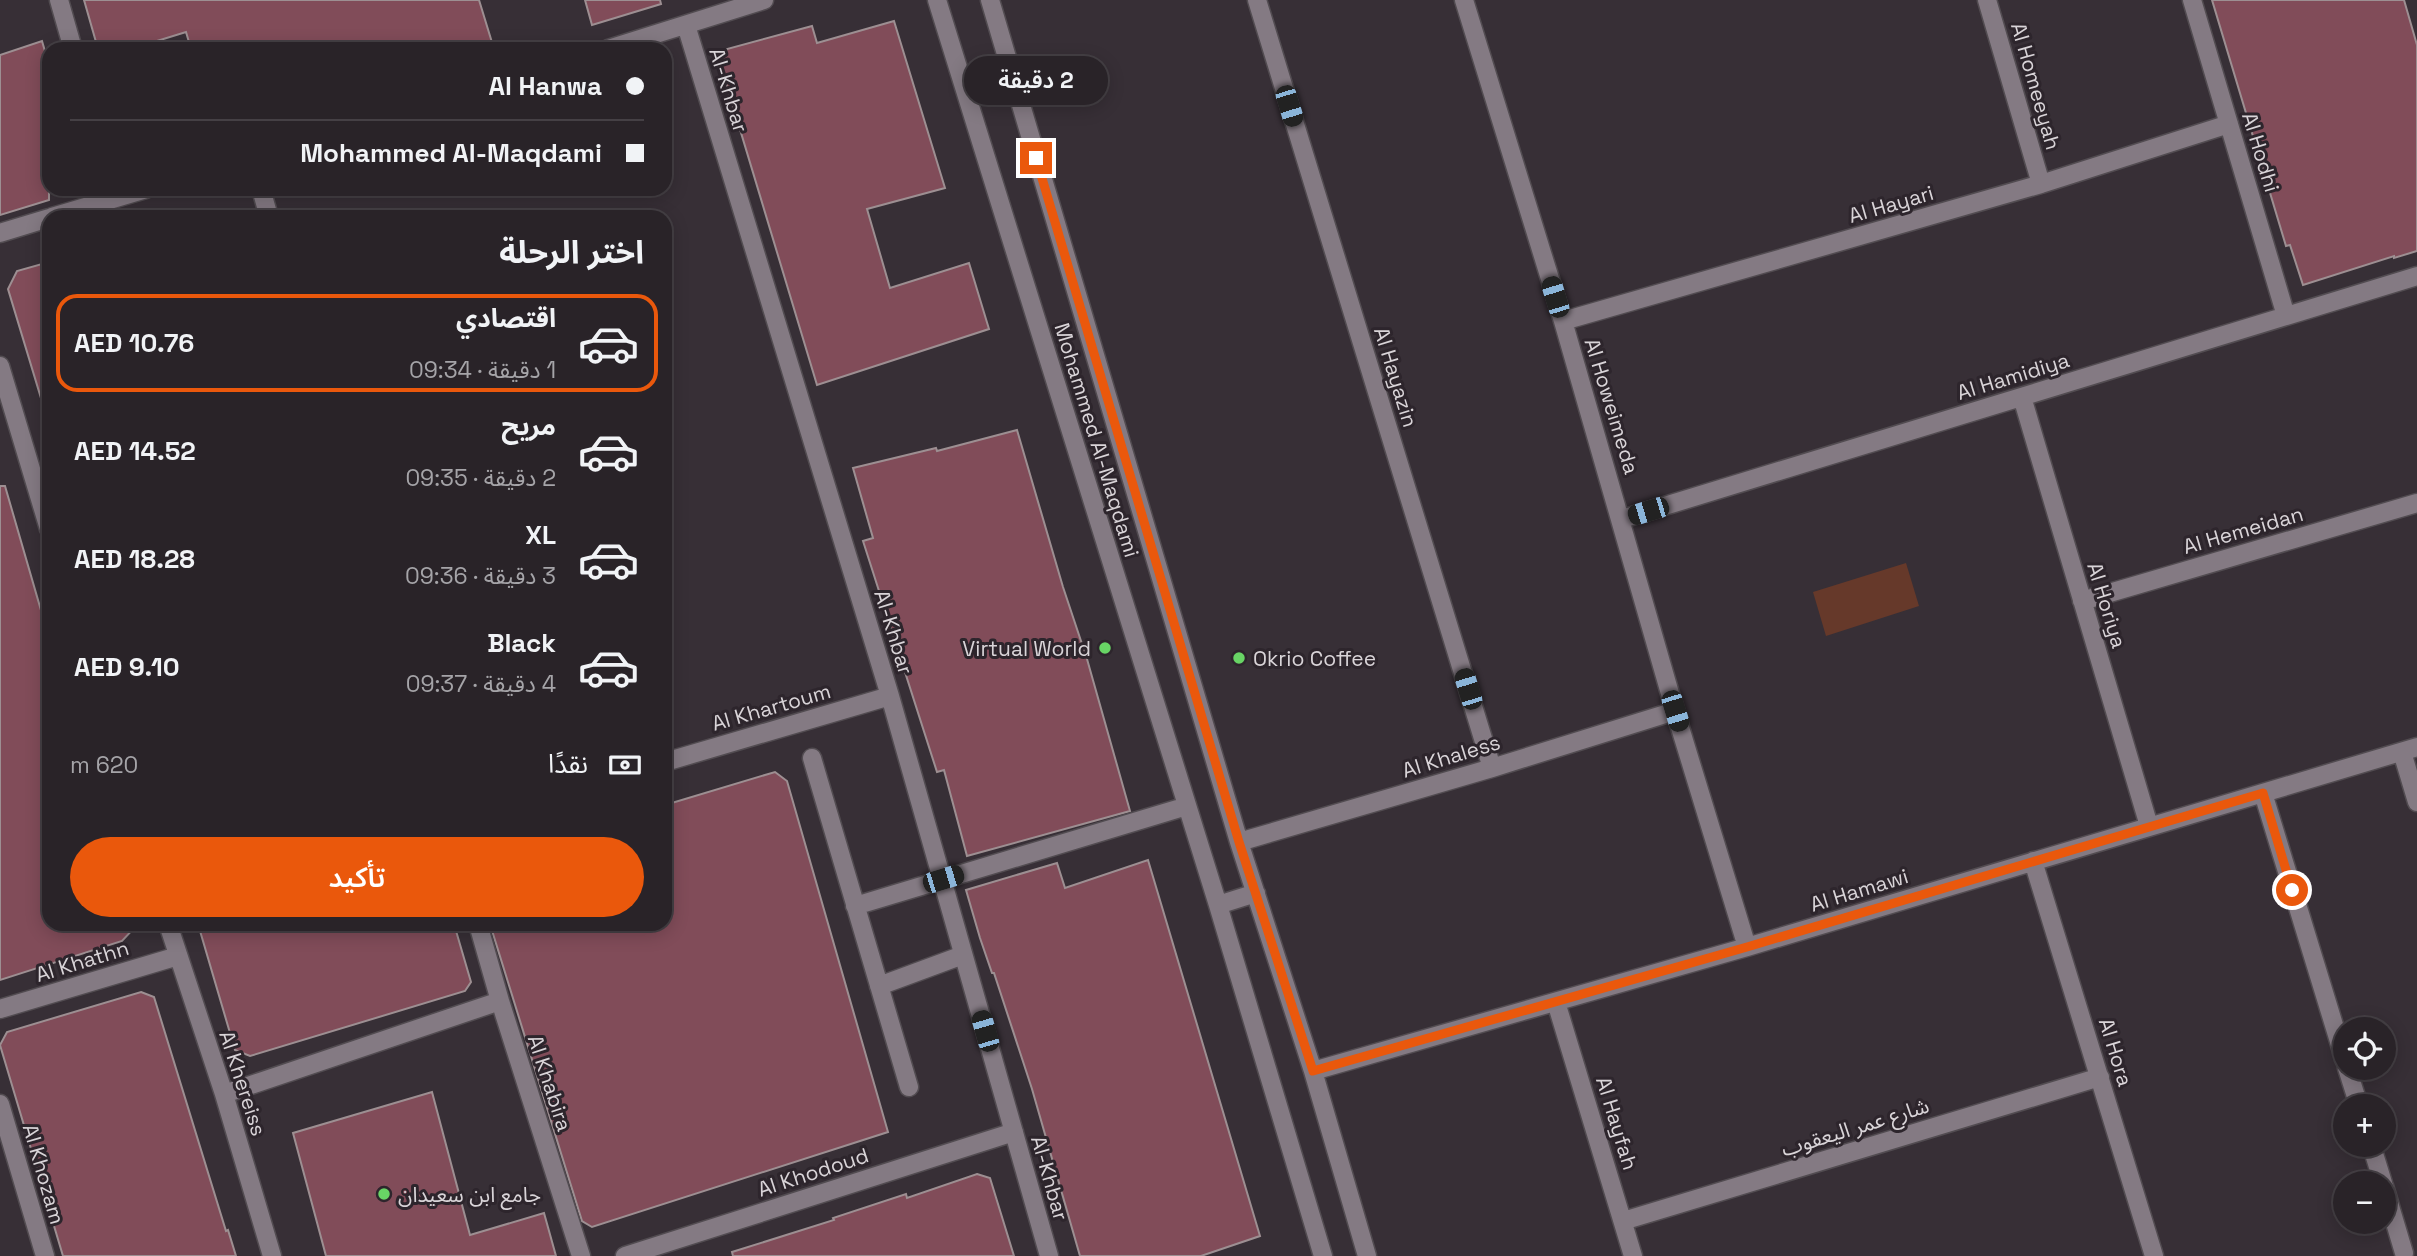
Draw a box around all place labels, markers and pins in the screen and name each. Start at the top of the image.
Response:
place label: Virtual World [962,635,1091,662]
marker: Virtual World [1097,640,1113,656]
place label: Okrio Coffee [1253,645,1376,672]
marker: Okrio Coffee [1231,650,1247,666]
place label: جامع ابن سعيدان [398,1181,541,1210]
marker: جامع ابن سعيدان [376,1186,392,1202]

